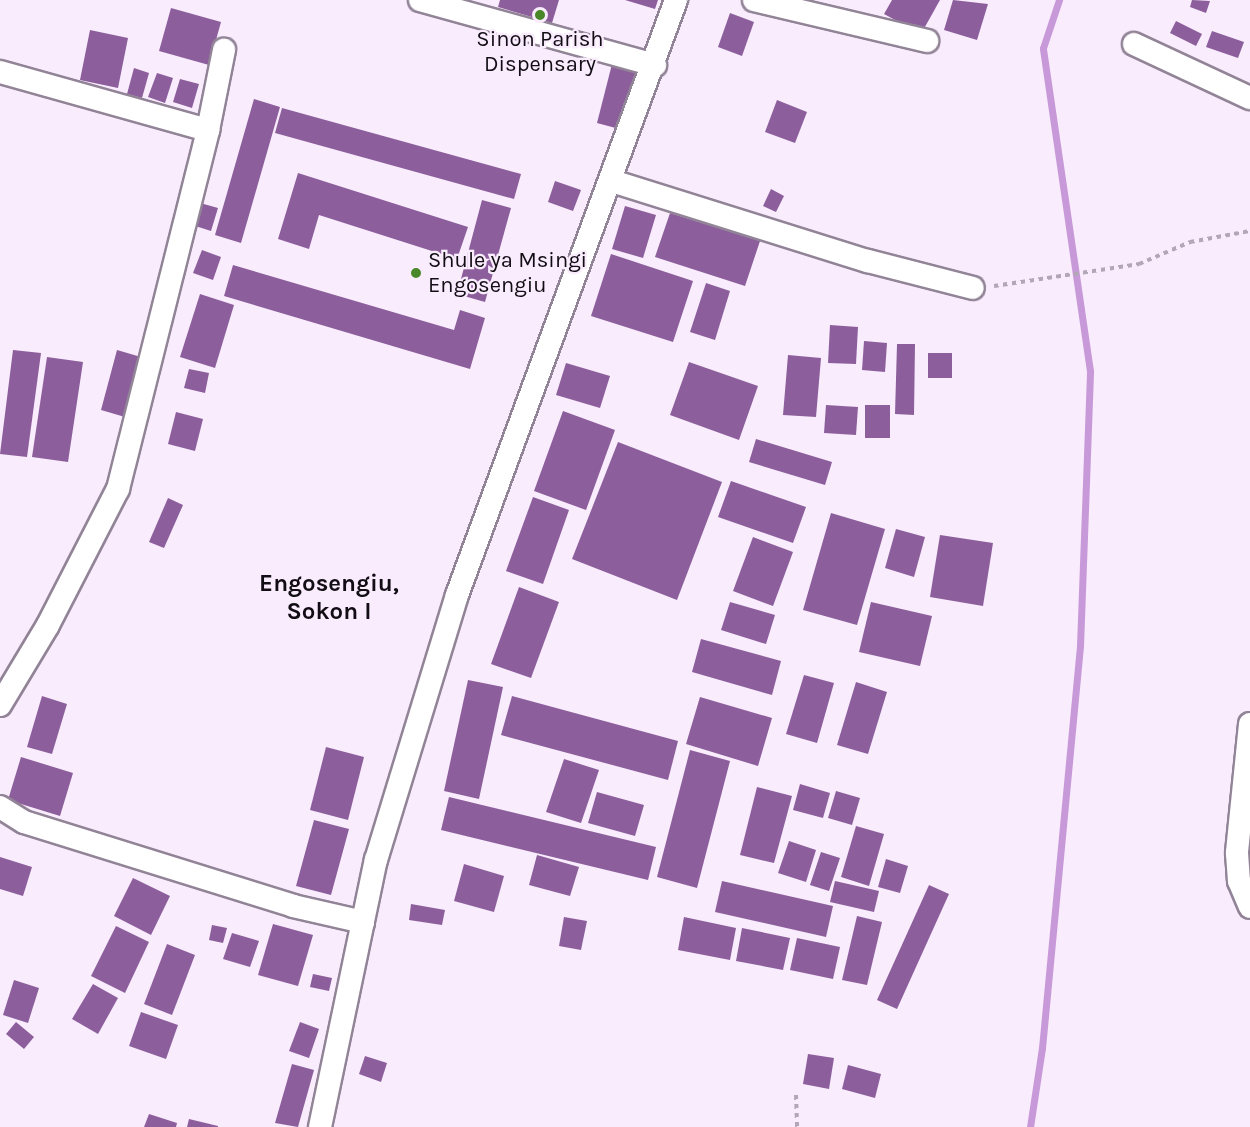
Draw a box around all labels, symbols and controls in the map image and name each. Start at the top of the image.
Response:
marker: Sinon Parish Dispensary [531,6,549,24]
place label: Sinon Parish Dispensary [476,26,604,78]
place label: Shule ya Msingi Engosengiu [428,247,587,298]
marker: Shule ya Msingi Engosengiu [409,266,423,280]
district label: Engosengiu, Sokon I [259,570,399,626]

